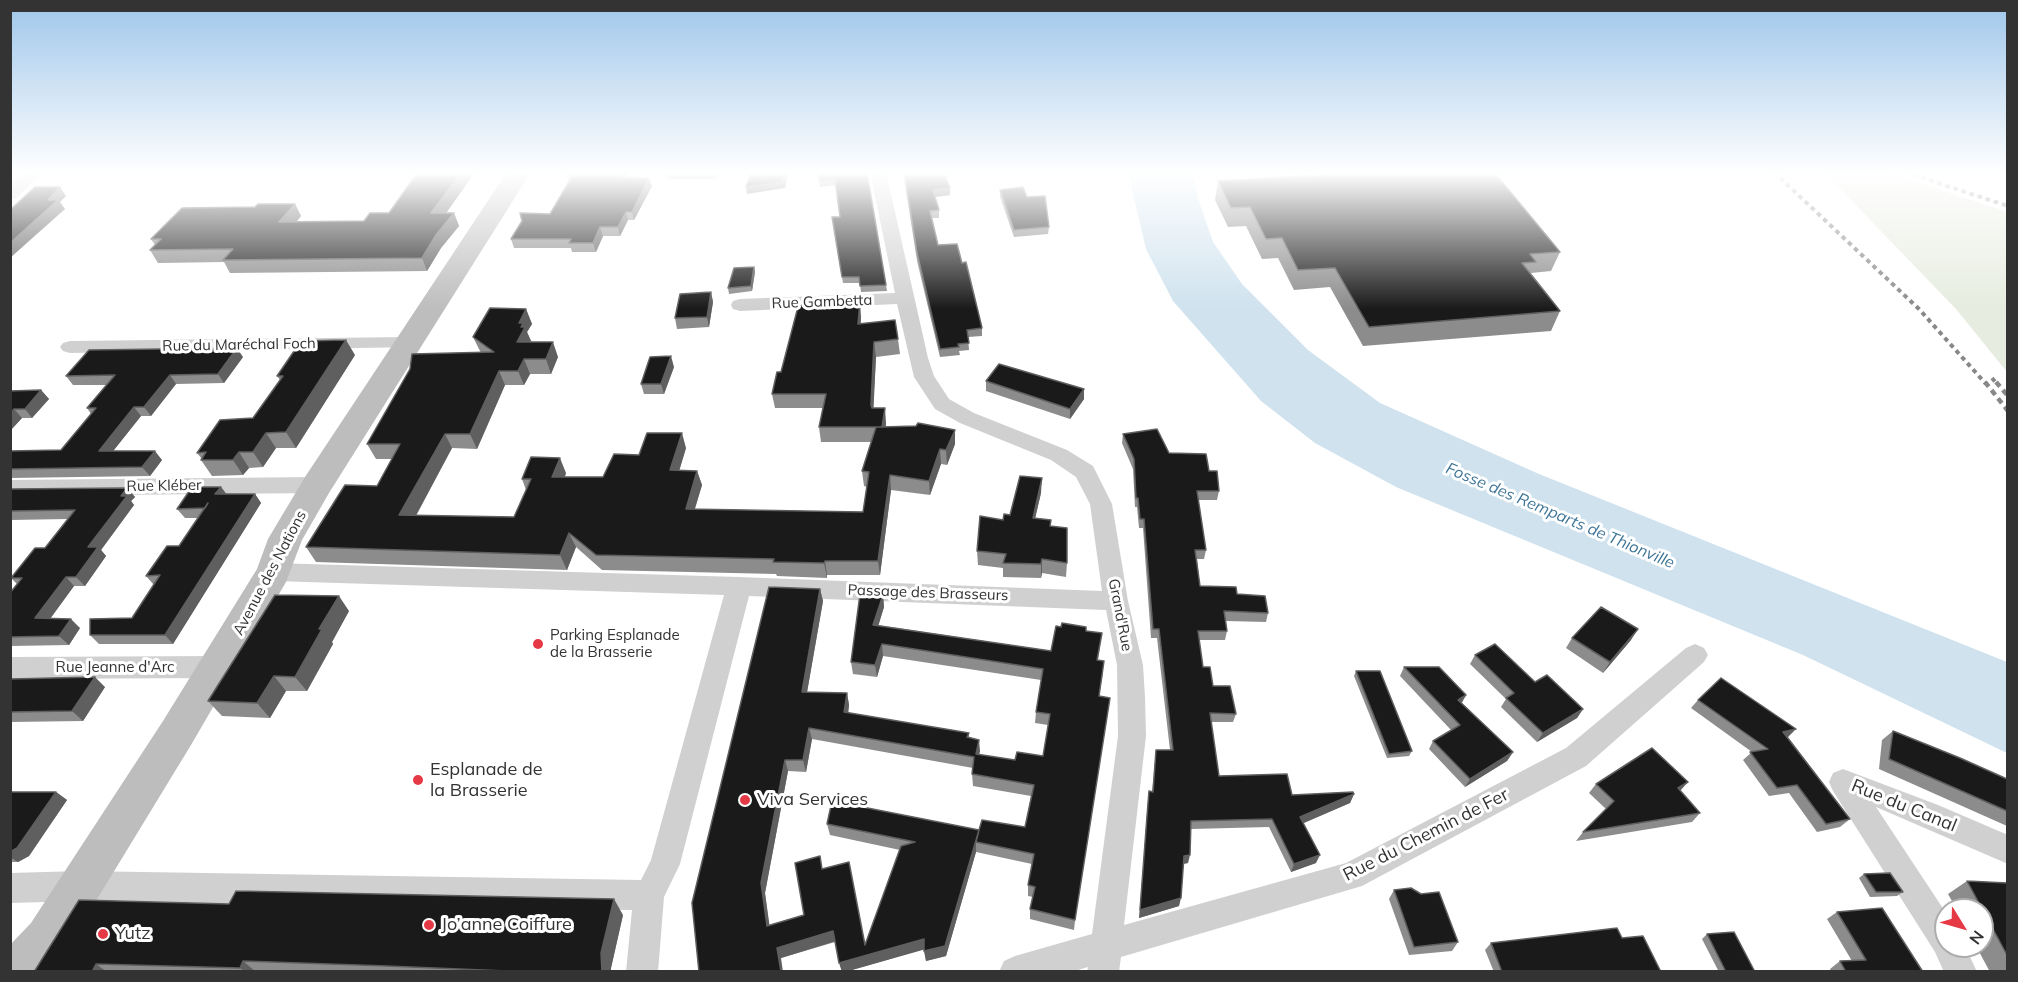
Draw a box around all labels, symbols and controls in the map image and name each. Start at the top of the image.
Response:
street label: Rue Gambetta [771,291,873,313]
street label: Rue du Maréchal Foch [162,335,316,355]
water label: Fosse des Remparts de Thionville [1443,459,1677,573]
street label: Rue Kléber [126,476,202,496]
street label: Avenue des Nations [230,508,310,638]
street label: Grand'Rue [1104,577,1136,653]
street label: Passage des Brasseurs [847,581,1009,605]
place label: Parking Esplanade de la Brasserie [550,626,680,661]
marker: Parking Esplanade de la Brasserie [531,637,545,651]
street label: Rue Jeanne d'Arc [56,658,174,676]
place label: Esplanade de la Brasserie [430,759,542,802]
marker: Esplanade de la Brasserie [411,773,425,787]
street label: Rue du Canal [1848,775,1960,837]
street label: Rue du Chemin de Fer [1340,784,1512,886]
place label: Viva Services [757,789,868,811]
marker: Viva Services [738,793,752,807]
north arrow [1934,898,1994,958]
place label: Jo’anne Coiffure [441,914,572,936]
marker: Jo’anne Coiffure [422,918,436,932]
place label: Yutz [115,923,151,945]
marker: Yutz [96,927,110,941]
text: N [1965,927,1988,948]

